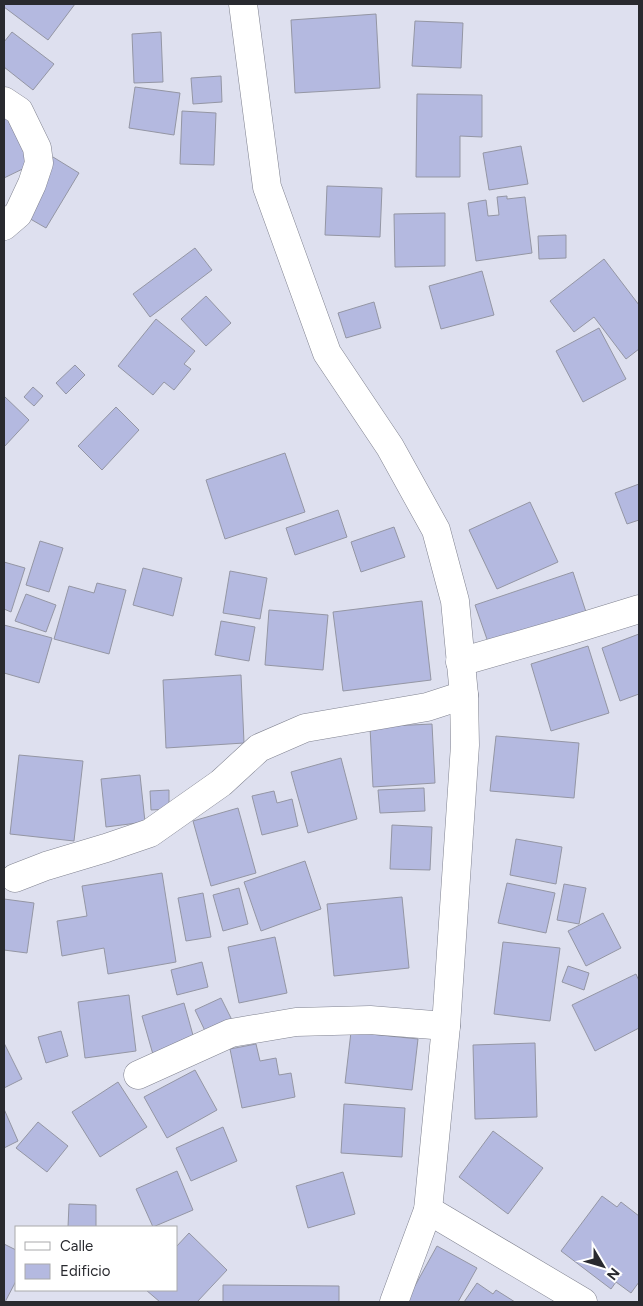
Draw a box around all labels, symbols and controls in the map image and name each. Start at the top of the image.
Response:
legend [15,1226,178,1291]
text: Calle [60,1237,93,1255]
north arrow [578,1241,628,1291]
text: Edificio [60,1262,111,1280]
text: N [603,1264,623,1283]

